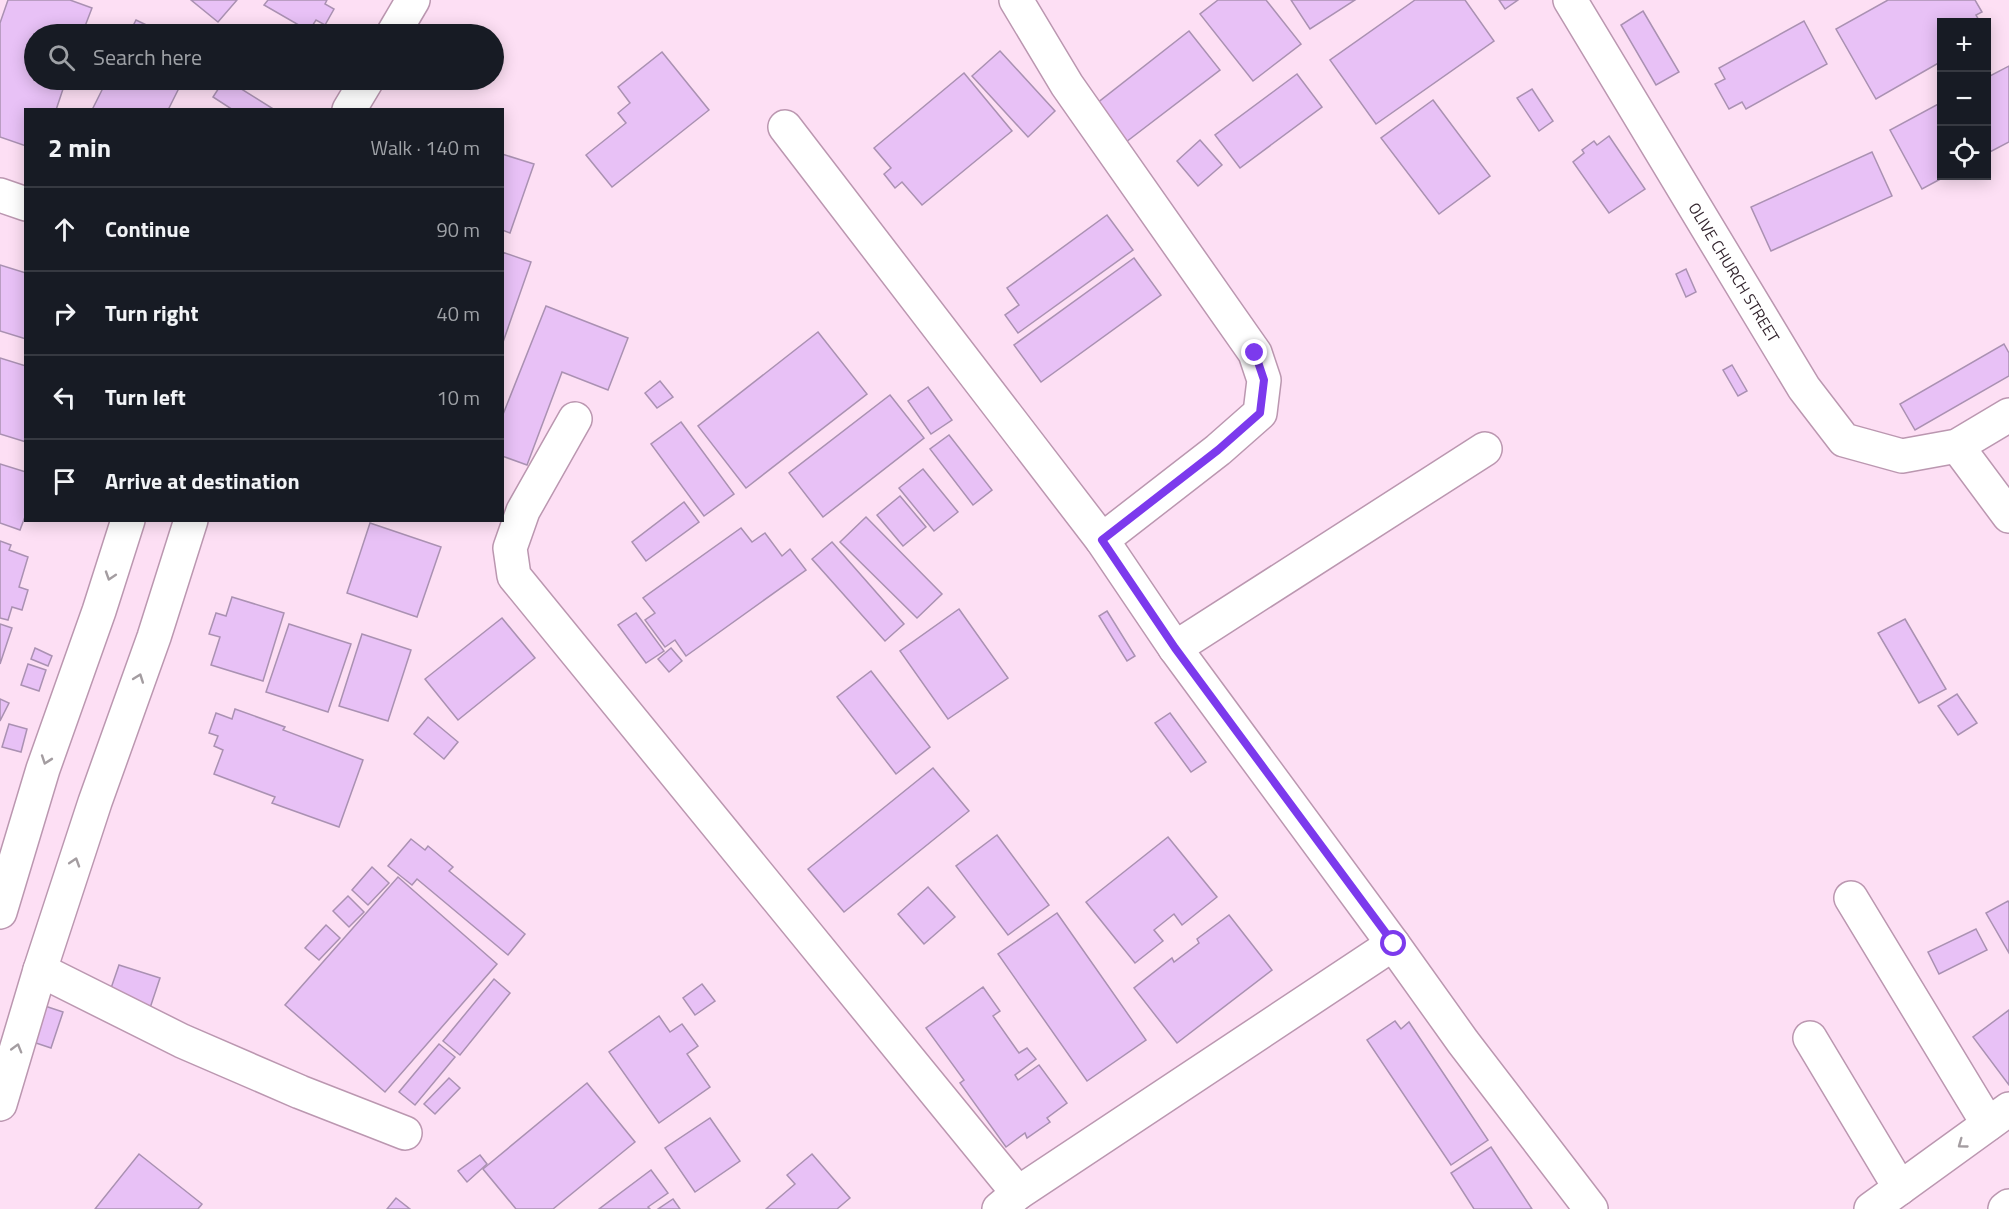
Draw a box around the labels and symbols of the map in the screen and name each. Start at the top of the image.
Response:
street label: OLIVE CHURCH STREET [1683,198,1786,347]
route end [1241,339,1267,365]
one-way arrow [105,570,117,581]
one-way arrow [132,673,145,684]
one-way arrow [40,755,53,765]
one-way arrow [68,857,80,868]
route start [1380,930,1406,956]
one-way arrow [10,1043,22,1054]
one-way arrow [1957,1136,1968,1147]

